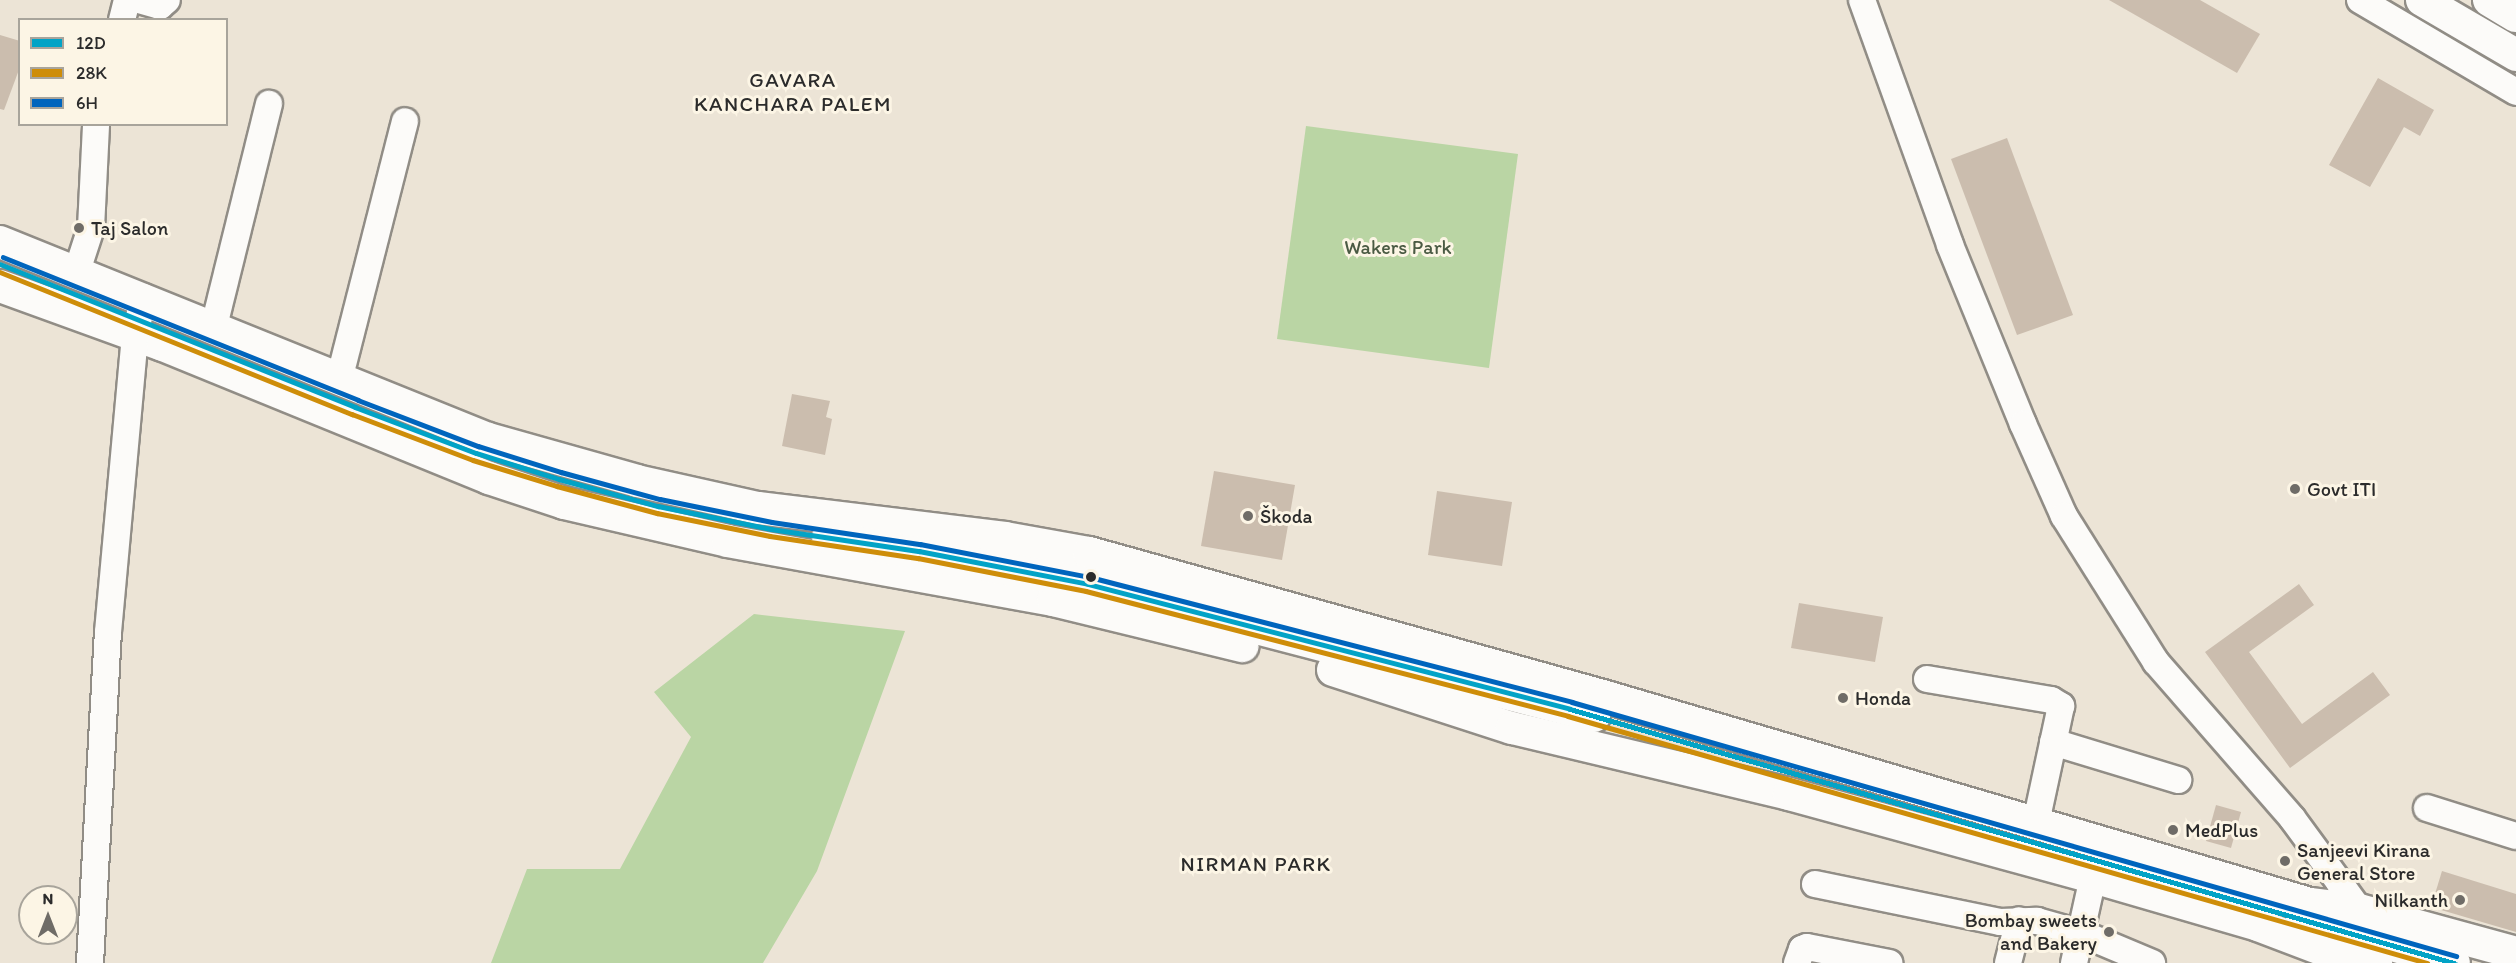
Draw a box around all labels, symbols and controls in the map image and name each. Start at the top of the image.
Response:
legend [18,18,228,126]
text: 12D [76,32,106,54]
text: 28K [76,62,107,84]
district label: GAVARA KANCHARA PALEM [694,67,892,117]
text: 6H [76,92,98,114]
place label: Taj Salon [91,216,168,240]
marker: Taj Salon [72,221,86,235]
park label: Wakers Park [1344,235,1452,259]
place label: Govt ITI [2307,477,2376,501]
marker: Govt ITI [2288,482,2302,496]
place label: Škoda [1260,504,1312,528]
marker: Škoda [1241,509,1255,523]
unlabelled marker [1085,571,1097,583]
place label: Honda [1855,686,1911,710]
marker: Honda [1836,691,1850,705]
place label: MedPlus [2185,818,2258,842]
marker: MedPlus [2166,823,2180,837]
place label: Sanjeevi Kirana General Store [2297,838,2430,885]
district label: NIRMAN PARK [1180,851,1332,877]
marker: Sanjeevi Kirana General Store [2278,854,2292,868]
north arrow [18,885,78,945]
place label: Nilkanth [2375,888,2448,912]
text: N [43,889,53,908]
marker: Nilkanth [2453,893,2467,907]
place label: Bombay sweets and Bakery [1965,909,2097,956]
marker: Bombay sweets and Bakery [2102,925,2116,939]

